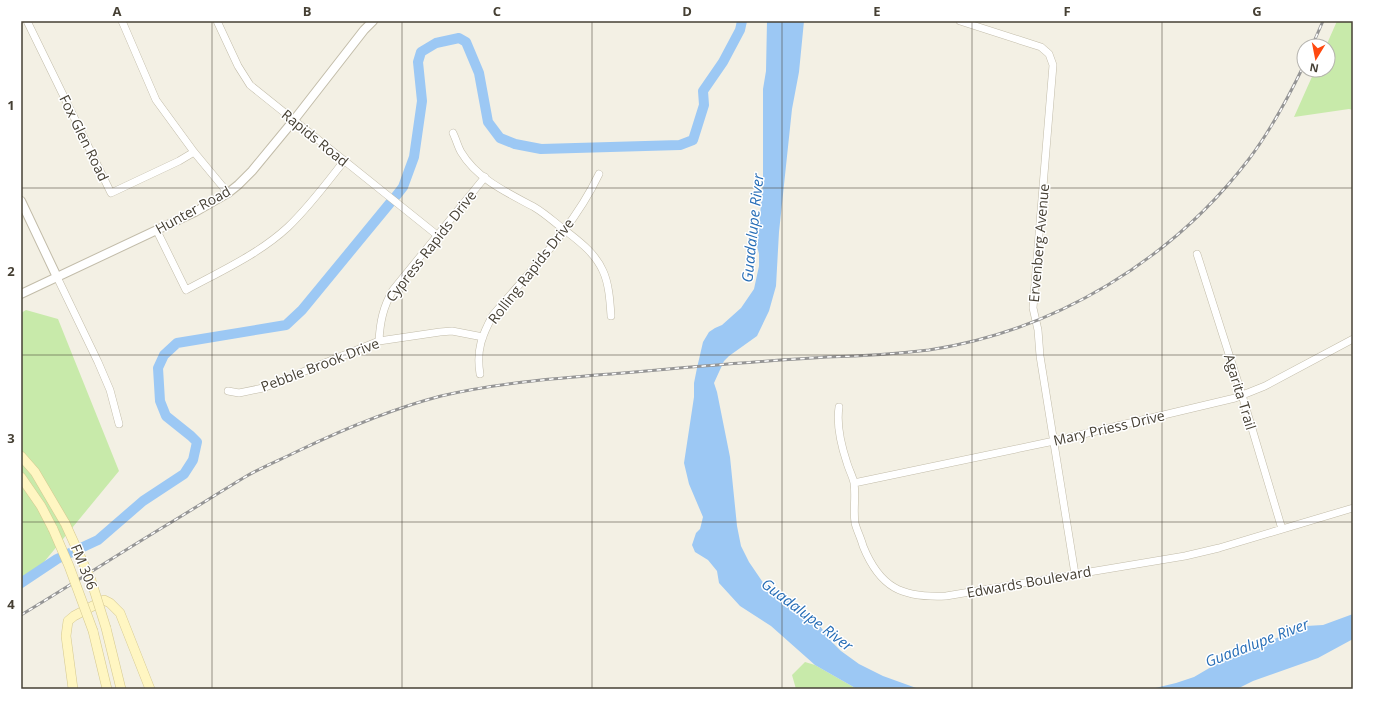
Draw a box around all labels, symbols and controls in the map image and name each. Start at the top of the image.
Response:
text: A [113,2,122,20]
text: B [303,2,312,20]
text: C [493,2,501,20]
text: D [682,2,692,20]
text: E [873,2,881,20]
text: F [1063,2,1071,20]
text: G [1252,2,1262,20]
north arrow [1296,38,1336,78]
text: N [1308,60,1320,77]
street label: Fox Glen Road [55,91,114,184]
text: 1 [7,96,15,114]
street label: Rapids Road [278,105,353,170]
water label: Guadalupe River [736,171,768,283]
street label: Hunter Road [152,181,234,238]
street label: Ervenberg Avenue [1024,183,1053,303]
street label: Cypress Rapids Drive [381,186,480,305]
street label: Rolling Rapids Drive [483,214,578,327]
text: 2 [7,262,15,280]
street label: Pebble Brook Drive [258,333,382,396]
street label: Agarita Trail [1220,352,1261,432]
street label: Mary Priess Drive [1051,405,1166,450]
text: 3 [7,429,15,447]
street label: FM 306 [67,541,102,592]
street label: Edwards Boulevard [965,561,1093,602]
water label: Guadalupe River [758,573,858,656]
text: 4 [7,595,15,613]
water label: Guadalupe River [1202,613,1312,671]

